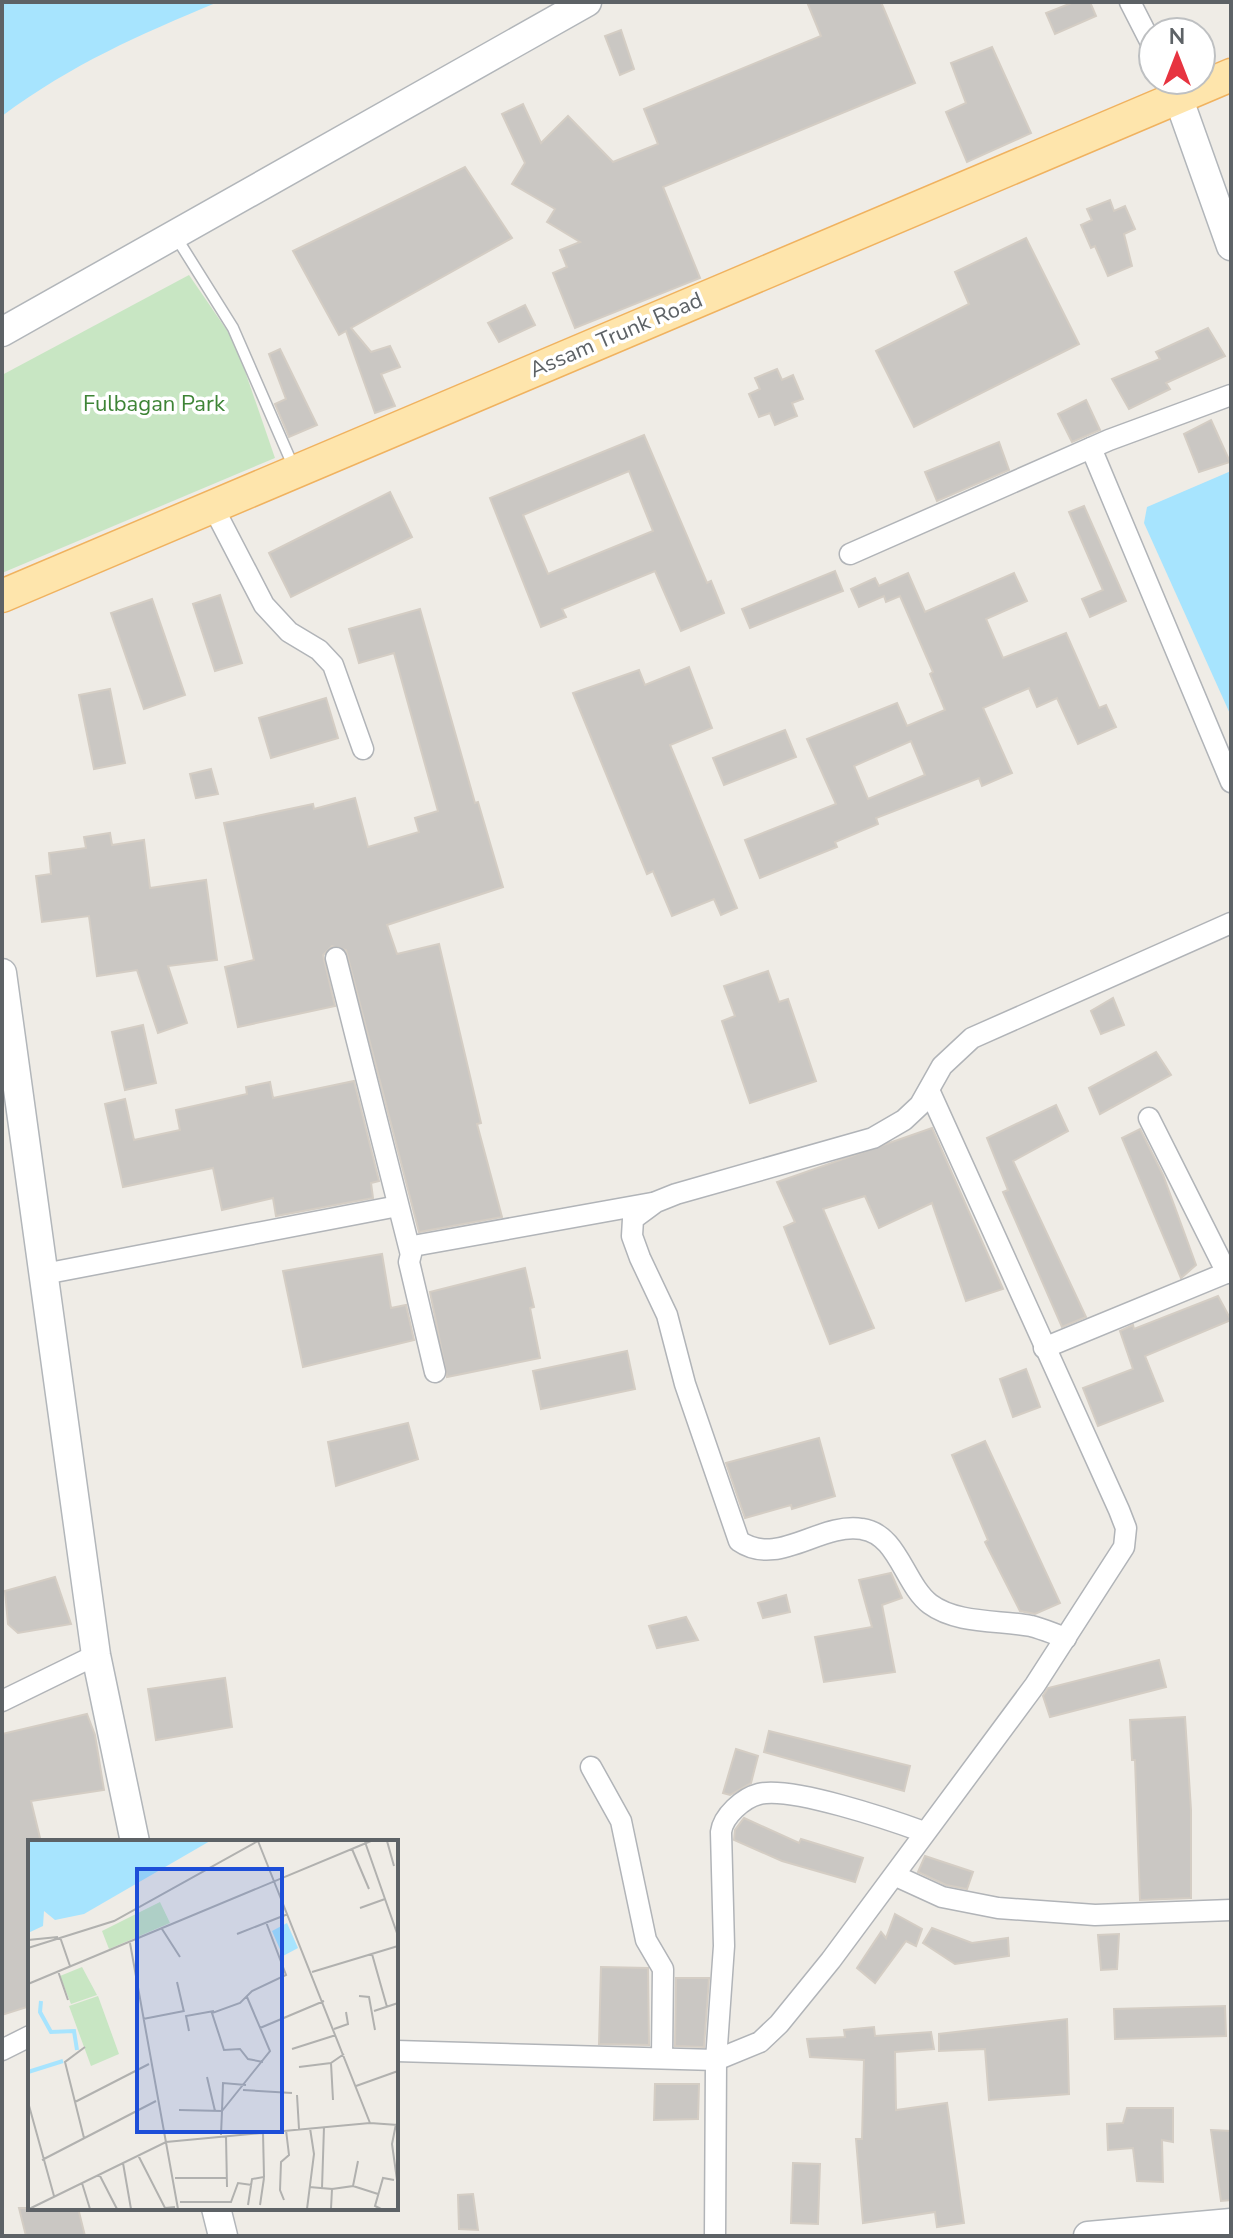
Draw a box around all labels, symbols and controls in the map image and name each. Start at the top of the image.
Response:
north arrow [1137,16,1217,96]
text: N [1169,22,1185,52]
street label: Assam Trunk Road [525,285,707,385]
park label: Fulbagan Park [83,389,226,419]
inset map [28,1840,398,2210]

